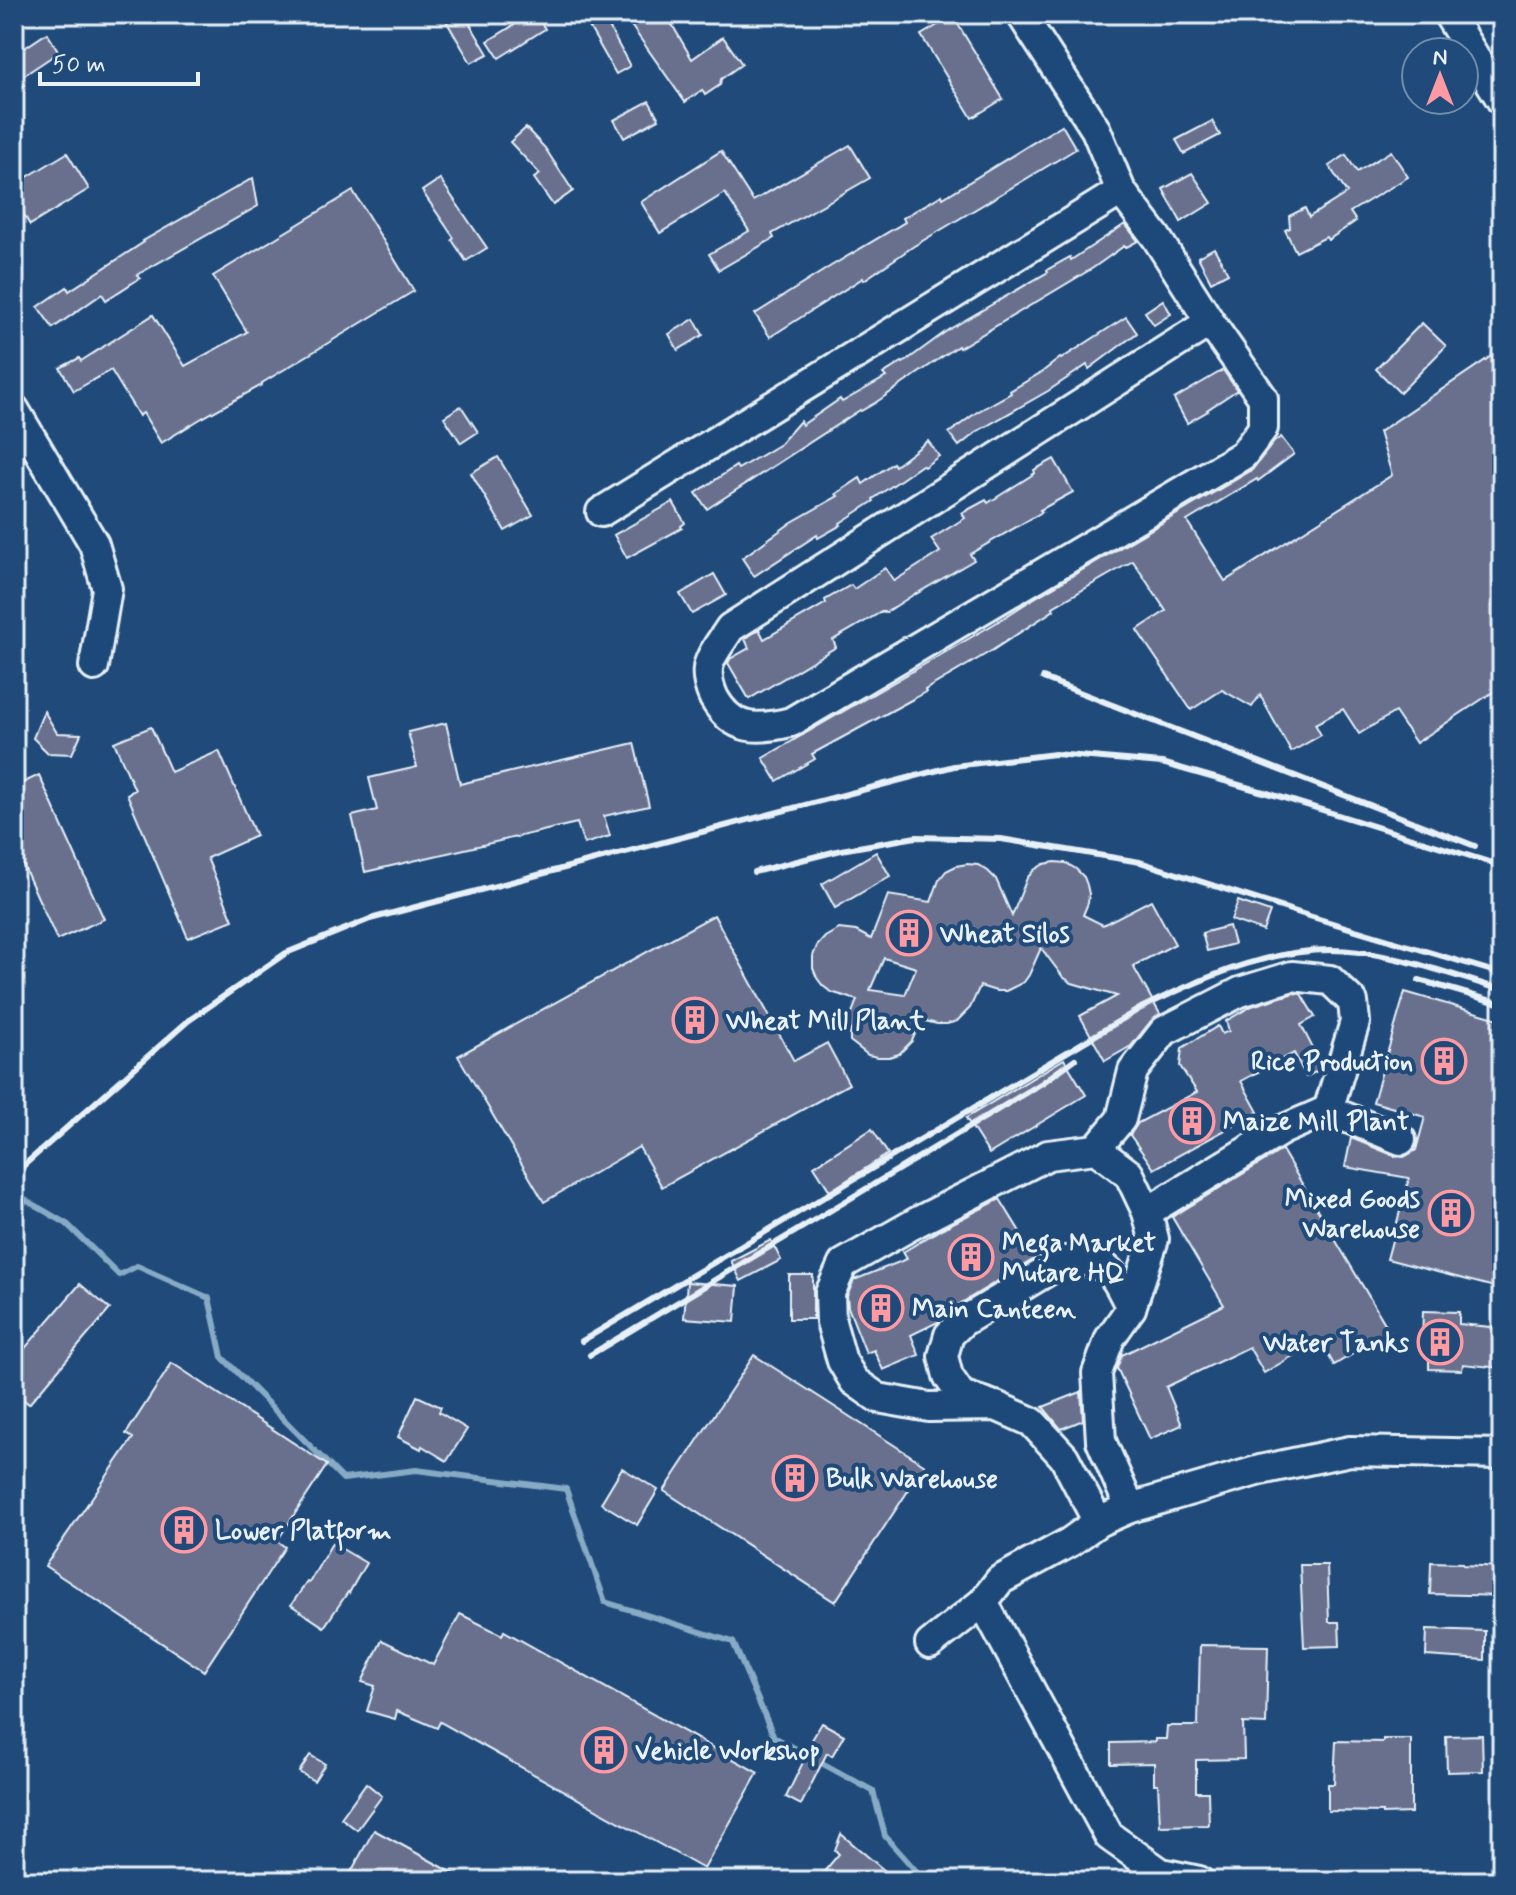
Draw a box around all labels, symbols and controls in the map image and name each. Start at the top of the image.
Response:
scale bar [40,36,198,86]
north arrow [1400,36,1480,116]
text: N [1433,44,1447,72]
text: 50 m [52,50,106,81]
building icon: Wheat Silos [885,909,933,957]
place label: Wheat Silos [939,918,1070,952]
building icon: Wheat Mill Plant [671,996,719,1044]
place label: Wheat Mill Plant [725,1005,926,1039]
building icon: Rice Production [1420,1037,1468,1085]
place label: Rice Production [1251,1046,1413,1080]
building icon: Maize Mill Plant [1168,1097,1216,1145]
place label: Maize Mill Plant [1223,1106,1409,1140]
place label: Mixed Goods Warehouse [1285,1183,1420,1247]
building icon: Mixed Goods Warehouse [1427,1189,1475,1237]
place label: Mega Market Mutare HQ [1002,1227,1156,1291]
building icon: Mega Market Mutare HQ [947,1233,995,1281]
building icon: Main Canteen [857,1284,905,1332]
place label: Main Canteen [912,1293,1076,1327]
building icon: Water Tanks [1416,1318,1464,1366]
place label: Water Tanks [1262,1327,1410,1361]
building icon: Bulk Warehouse [771,1454,819,1502]
place label: Bulk Warehouse [826,1463,998,1497]
building icon: Lower Platform [160,1506,208,1554]
place label: Lower Platform [215,1515,392,1551]
building icon: Vehicle Workshop [580,1726,628,1774]
place label: Vehicle Workshop [635,1735,820,1769]

